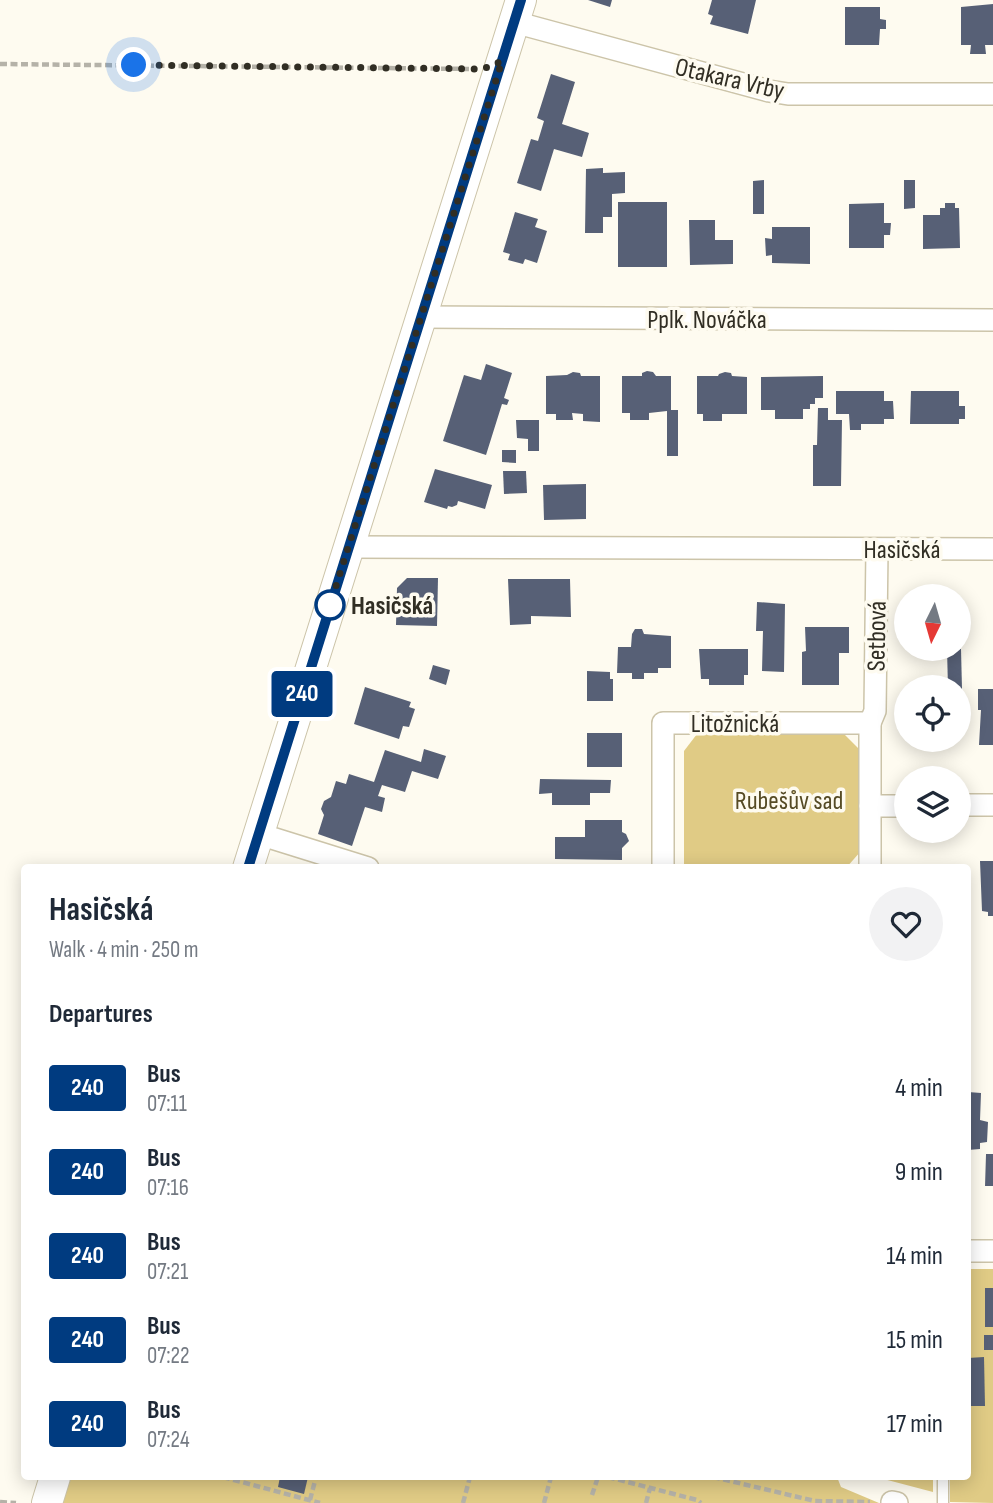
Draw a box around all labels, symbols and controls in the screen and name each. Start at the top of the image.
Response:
your location [116,47,151,82]
street label: Otakara Vrby [672,52,787,107]
street label: Pplk. Nováčka [647,305,767,336]
street label: Hasičská [863,535,941,566]
north arrow [894,584,971,662]
map controls [894,584,971,843]
marker: Hasičská [315,590,345,620]
place label: Hasičská [351,591,433,622]
street label: Setbová [861,601,894,672]
line badge: 240 [262,671,342,717]
button: locate [894,675,971,752]
text: 240 [285,679,319,708]
street label: Litožnická [691,709,779,740]
button: layers [894,766,971,843]
park label: Rubešův sad [735,786,843,817]
button: heart [869,887,943,961]
text: Hasičská [49,890,153,930]
text: Walk · 4 min · 250 m [49,936,199,964]
text: Departures [49,999,153,1030]
text: Bus [147,1059,181,1090]
text: 240 [71,1073,104,1102]
text: 4 min [895,1073,943,1104]
text: 07:11 [147,1090,187,1118]
text: Bus [147,1143,181,1174]
text: 240 [71,1157,104,1186]
text: 9 min [895,1157,943,1188]
text: 07:16 [147,1174,189,1202]
text: Bus [147,1227,181,1258]
text: 240 [71,1241,104,1270]
text: 14 min [886,1241,943,1272]
text: 07:21 [147,1258,188,1286]
text: Bus [147,1311,181,1342]
text: 240 [71,1325,104,1354]
text: 15 min [887,1325,943,1356]
text: 07:22 [147,1342,190,1370]
text: Bus [147,1395,181,1426]
text: 240 [71,1409,104,1438]
text: 17 min [887,1409,943,1440]
text: 07:24 [147,1426,190,1454]

